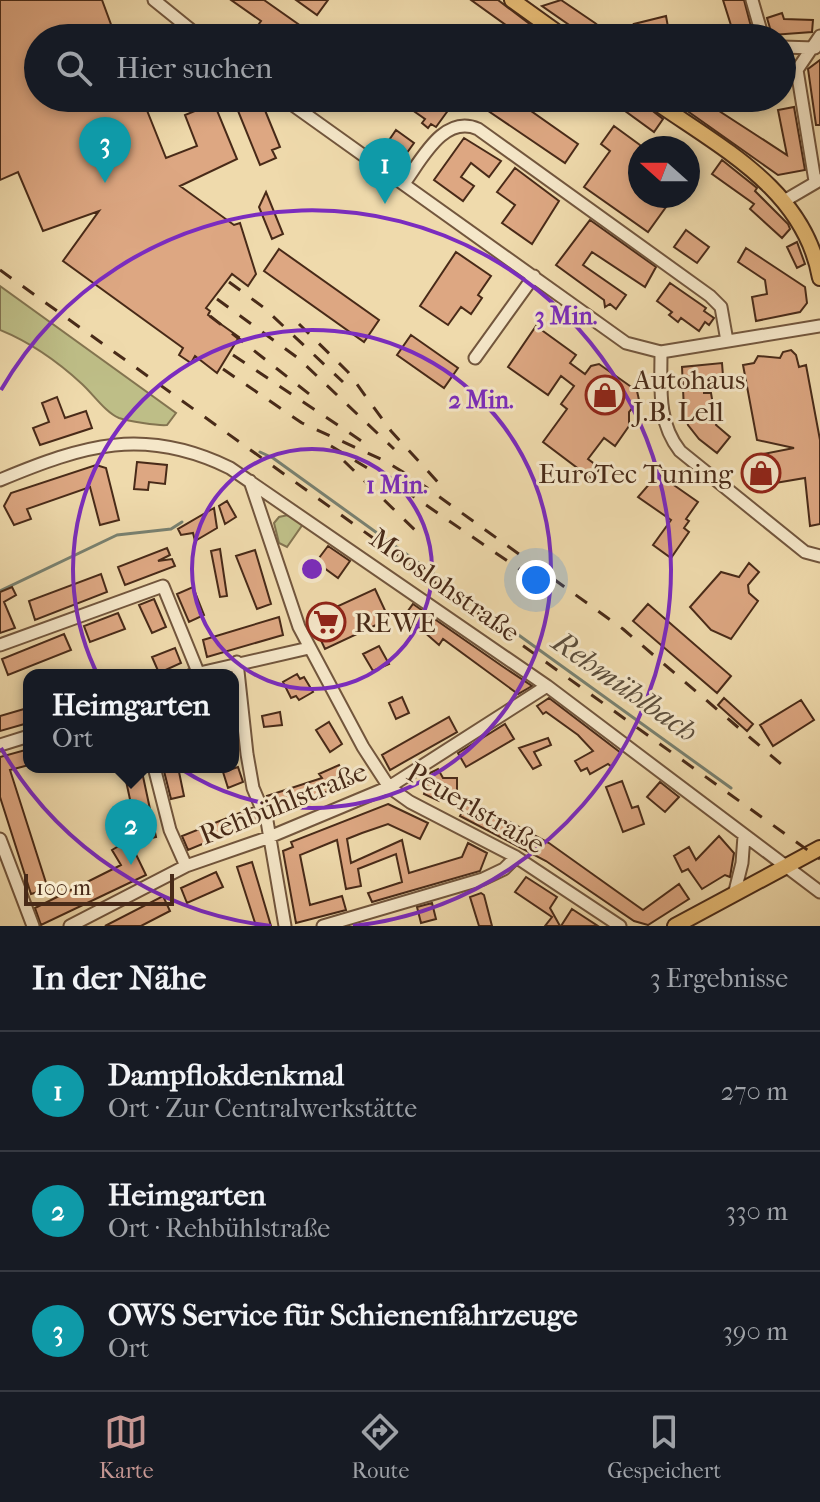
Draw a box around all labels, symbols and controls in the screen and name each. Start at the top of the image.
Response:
search box [24,24,796,112]
icon: search [52,46,96,90]
text: Hier suchen [116,51,272,86]
pin: 3 [79,117,131,183]
north arrow [628,136,700,208]
pin: 1 [359,138,411,204]
text: 3 Min. [535,302,598,330]
place label: Autohaus J.B. Lell [631,363,745,428]
shop icon: Autohaus J.B. Lell [584,374,626,416]
text: 2 Min. [448,386,514,414]
shop icon: EuroTec Tuning [740,452,782,494]
place label: EuroTec Tuning [538,457,734,490]
text: 1 Min. [366,471,428,499]
street label: Mooslohstraße [364,521,526,649]
centre of rings [298,555,326,583]
your location [516,560,556,600]
supermarket icon: REWE [305,601,347,643]
place label: REWE [354,606,436,639]
water label: Rehmühlbach [544,623,704,750]
popup [23,669,239,773]
text: Heimgarten [52,688,210,723]
text: Ort [52,723,93,754]
street label: Rehbühlstraße [195,754,372,852]
street label: Peuerlstraße [401,755,551,861]
pin: 2 [105,799,157,865]
scale bar [24,870,174,906]
text: 100 m [36,875,91,901]
text: In der Nähe [32,958,206,998]
text: 3 Ergebnisse [650,963,788,994]
text: Dampflokdenkmal [108,1058,344,1093]
text: 1 [53,1076,63,1107]
text: 270 m [721,1076,788,1107]
text: Ort · Zur Centralwerkstätte [108,1093,417,1124]
text: Heimgarten [108,1178,266,1213]
text: 2 [51,1196,65,1227]
text: 330 m [725,1196,788,1227]
text: Ort · Rehbühlstraße [108,1213,330,1244]
text: OWS Service für Schienenfahrzeuge [108,1298,578,1333]
text: 3 [53,1316,63,1347]
text: 390 m [722,1316,788,1347]
text: Ort [108,1333,149,1364]
tab: Karte [99,1410,154,1484]
tab: Route [352,1410,409,1484]
tab: Gespeichert [607,1410,721,1484]

